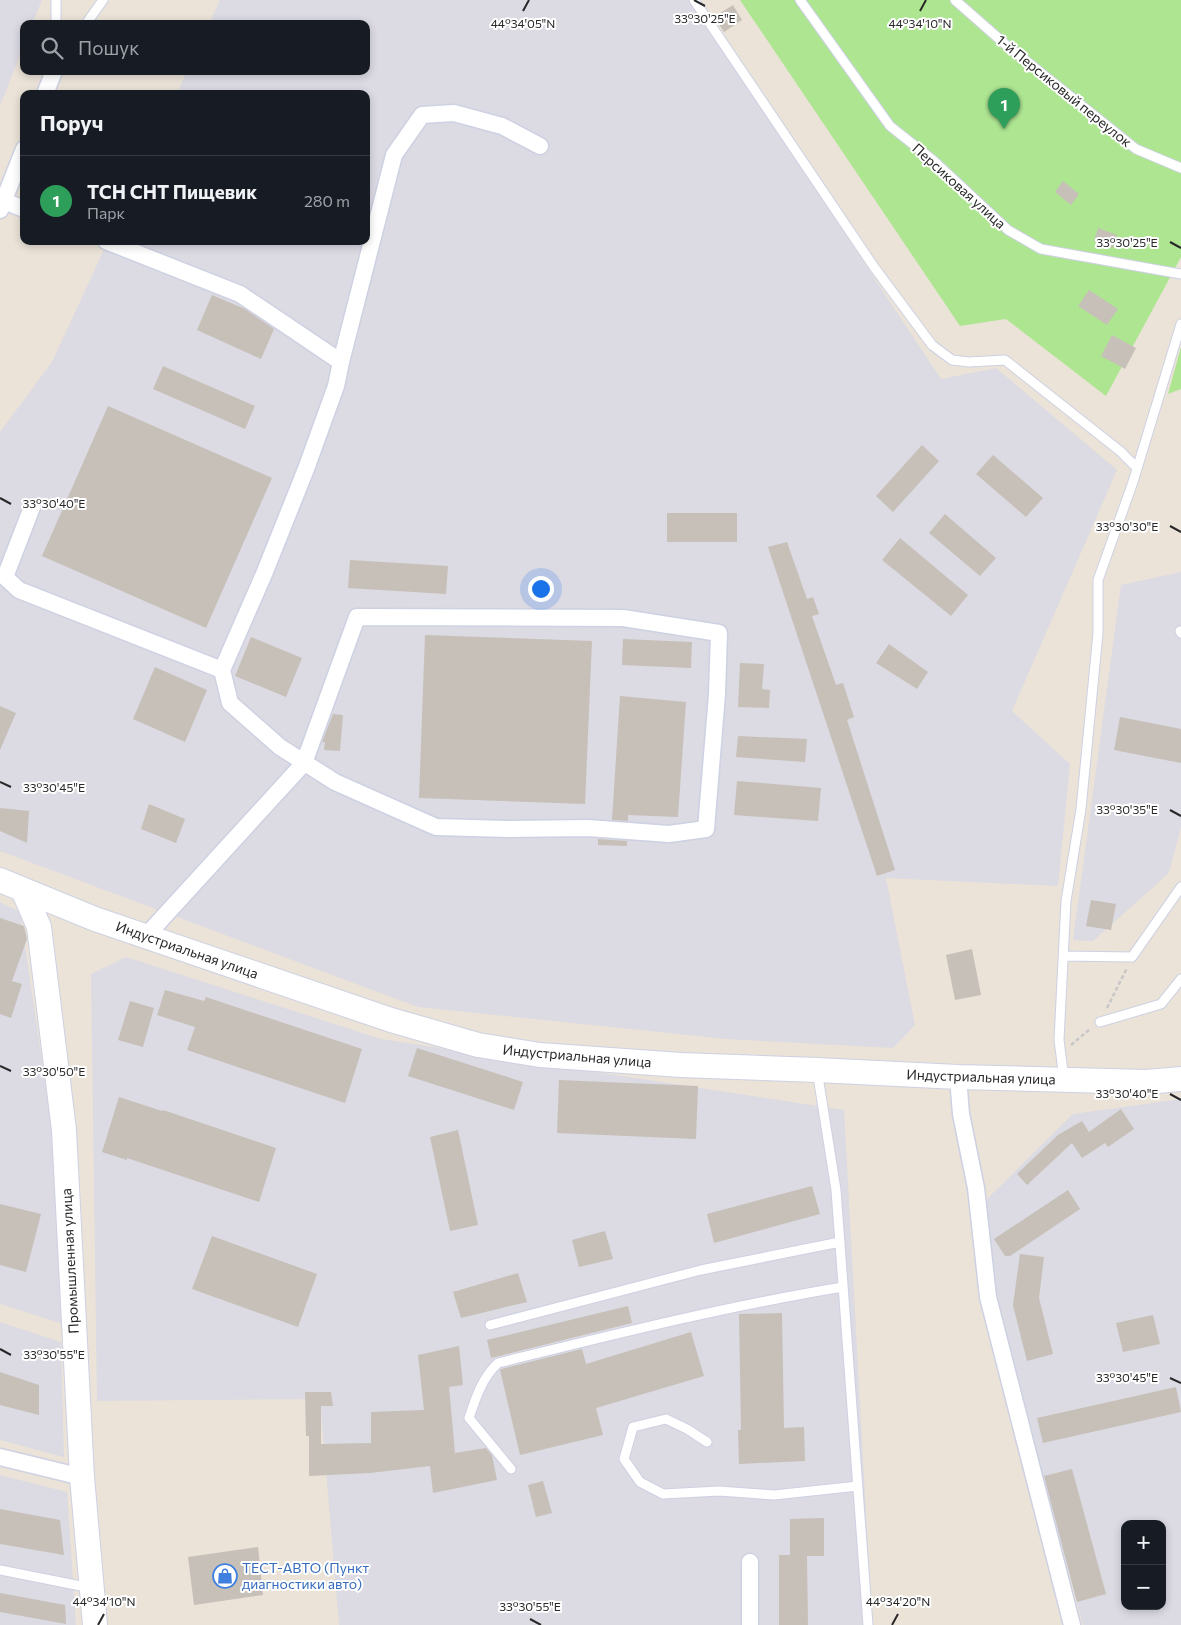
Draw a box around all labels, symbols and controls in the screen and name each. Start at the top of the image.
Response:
text: 33°30'25"E [674,11,736,25]
text: 44°34'05"N [491,16,555,30]
text: 44°34'10"N [889,16,951,30]
search box [20,20,370,75]
street label: 1-й Персиковый переулок [993,31,1135,151]
icon: search [38,34,66,62]
text: Пошук [78,36,139,59]
pin: 1 [988,88,1020,129]
text: Поруч [40,110,103,135]
street label: Персиковая улица [909,139,1009,232]
text: ТСН СНТ Пищевик [87,180,257,203]
text: 1 [52,191,60,210]
text: 280 m [304,191,350,210]
text: Парк [87,203,125,222]
text: 33°30'25"E [1096,235,1158,249]
text: 33°30'40"E [23,496,86,510]
text: 33°30'30"E [1096,519,1158,533]
your location [528,576,554,602]
text: 33°30'45"E [23,780,85,794]
text: 33°30'35"E [1096,802,1158,816]
street label: Индустриальная улица [114,917,261,982]
street label: Индустриальная улица [502,1041,652,1070]
text: 33°30'50"E [23,1064,85,1078]
street label: Индустриальная улица [906,1065,1056,1088]
text: 33°30'40"E [1096,1086,1159,1100]
street label: Промышленная улица [57,1188,82,1334]
text: 33°30'55"E [23,1347,85,1361]
text: 33°30'45"E [1096,1370,1158,1384]
map controls [1121,1520,1166,1610]
button: + [1121,1520,1166,1565]
place label: ТЕСТ-АВТО (Пункт диагностики авто) [242,1559,369,1592]
shop icon: ТЕСТ-АВТО (Пункт диагностики авто) [212,1563,238,1589]
button: − [1121,1565,1166,1610]
text: 44°34'10"N [73,1594,135,1608]
text: 44°34'20"N [866,1594,930,1608]
text: 33°30'55"E [499,1599,561,1613]

